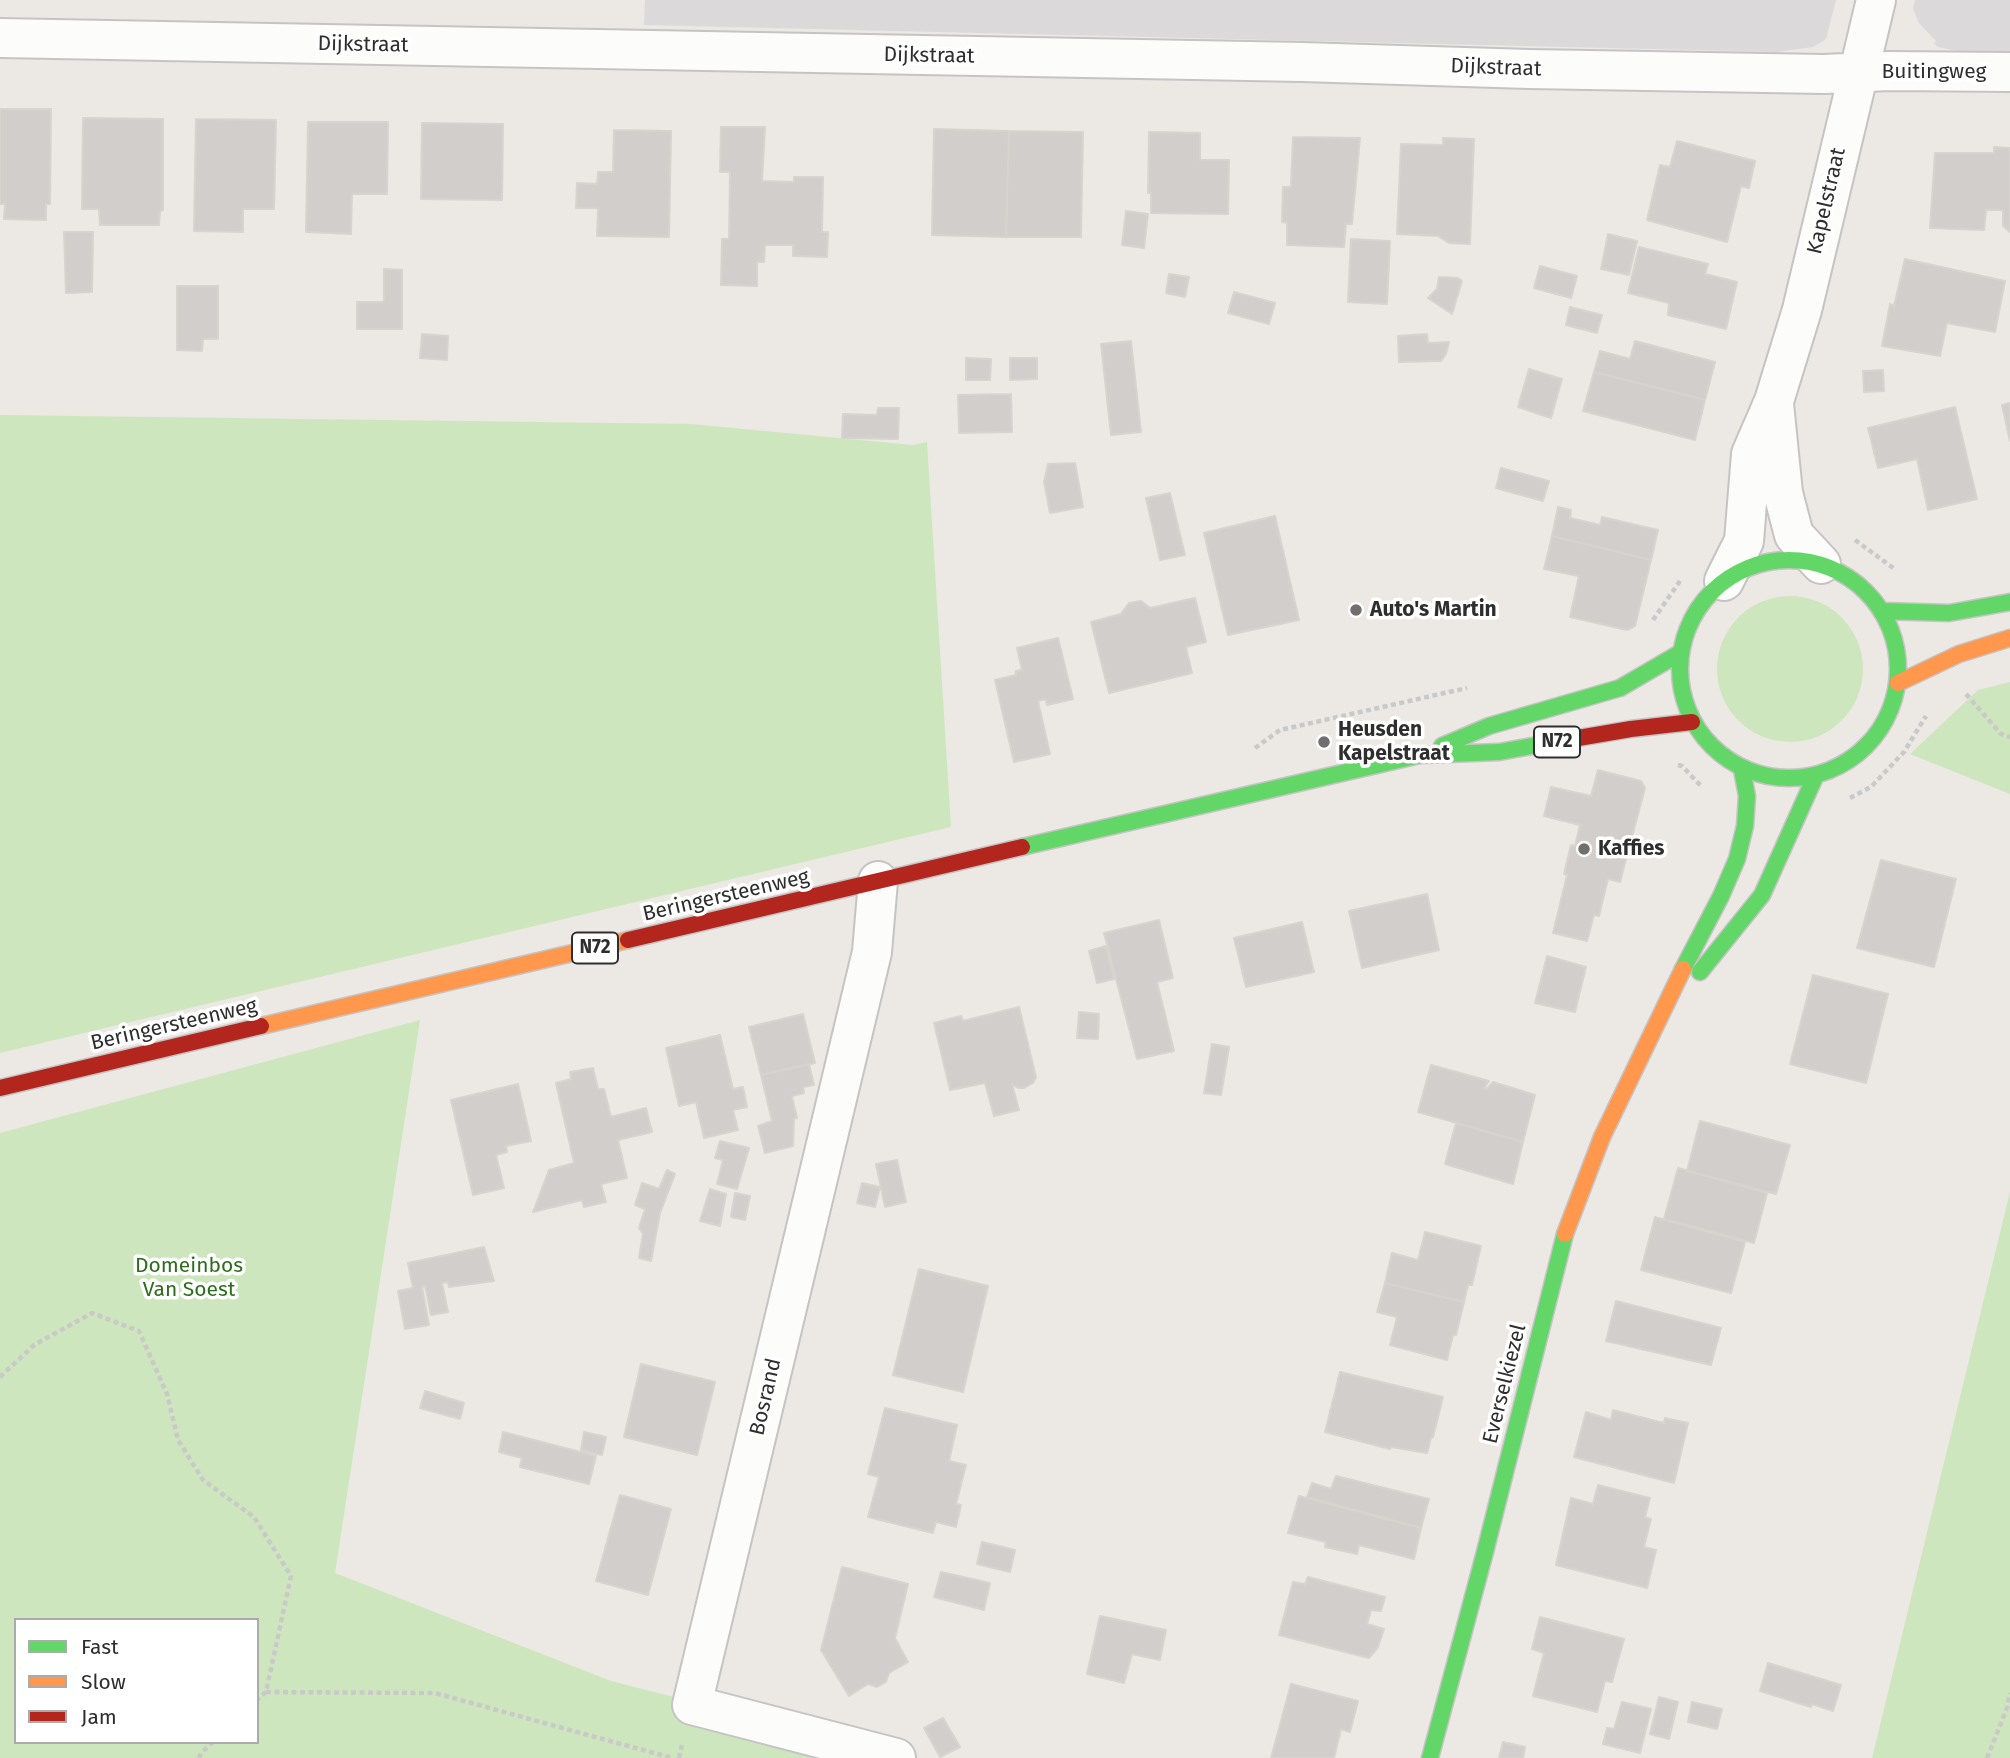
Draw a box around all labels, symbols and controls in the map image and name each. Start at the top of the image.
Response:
street label: Dijkstraat [317,32,409,58]
street label: Dijkstraat [883,43,975,69]
street label: Dijkstraat [1450,54,1542,82]
street label: Buitingweg [1881,59,1987,85]
street label: Kapelstraat [1802,145,1852,257]
place label: Auto's Martin [1370,597,1497,623]
marker: Auto's Martin [1348,602,1364,618]
place label: Heusden Kapelstraat [1338,717,1450,767]
road number: N72 [1534,726,1580,758]
marker: Heusden Kapelstraat [1316,734,1332,750]
place label: Kaffies [1598,836,1664,862]
marker: Kaffies [1576,841,1592,857]
street label: Beringersteenweg [640,865,812,927]
road number: N72 [572,932,618,964]
street label: Beringersteenweg [88,994,260,1056]
park label: Domeinbos Van Soest [135,1253,243,1303]
street label: Everselkiezel [1478,1322,1532,1446]
street label: Bosrand [745,1356,787,1438]
legend [14,1618,259,1744]
text: Fast [81,1634,119,1660]
text: Slow [81,1669,126,1695]
text: Jam [81,1704,117,1730]

